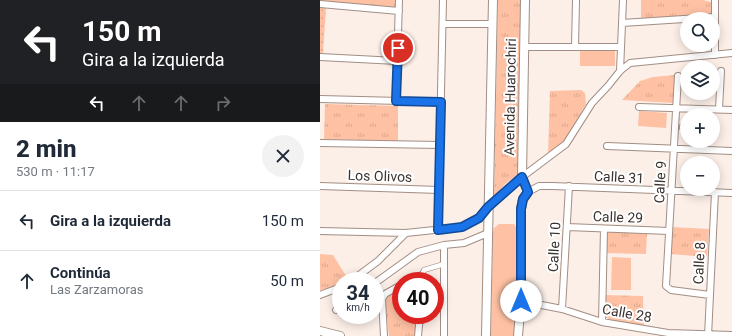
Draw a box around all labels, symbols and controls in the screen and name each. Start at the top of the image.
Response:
map controls [680,12,720,196]
button: search [680,12,720,52]
text: 150 m [82,15,161,48]
icon: left [16,16,68,68]
pin [381,31,415,65]
icon: arrive [387,37,409,59]
street label: Avenida Huarochiri [501,38,519,156]
text: Gira a la izquierda [82,49,225,70]
button: layers [680,60,720,100]
icon: left [86,92,108,114]
icon: ahead [128,92,150,114]
icon: ahead [170,92,192,114]
icon: right [212,92,234,114]
button: + [680,108,720,148]
text: 2 min [16,135,77,163]
button: close [262,135,304,177]
button: − [680,156,720,196]
street label: Calle 9 [651,160,669,204]
text: 530 m · 11:17 [16,164,95,179]
street label: Los Olivos [347,167,413,185]
street label: Calle 31 [594,168,644,186]
street label: Calle 29 [593,208,643,226]
icon: left [16,210,38,232]
text: Gira a la izquierda [50,212,171,230]
text: 150 m [262,212,304,230]
street label: Calle 10 [545,221,563,272]
street label: Calle 8 [690,241,708,285]
text: Continúa [50,264,111,282]
icon: ahead [16,270,38,292]
text: 50 m [270,272,304,290]
speed limit sign: 40 [392,272,444,324]
position arrow [500,280,542,322]
text: 34 [347,281,369,305]
text: Las Zarzamoras [50,282,144,297]
street label: Calle 28 [601,301,653,325]
text: km/h [346,302,370,313]

